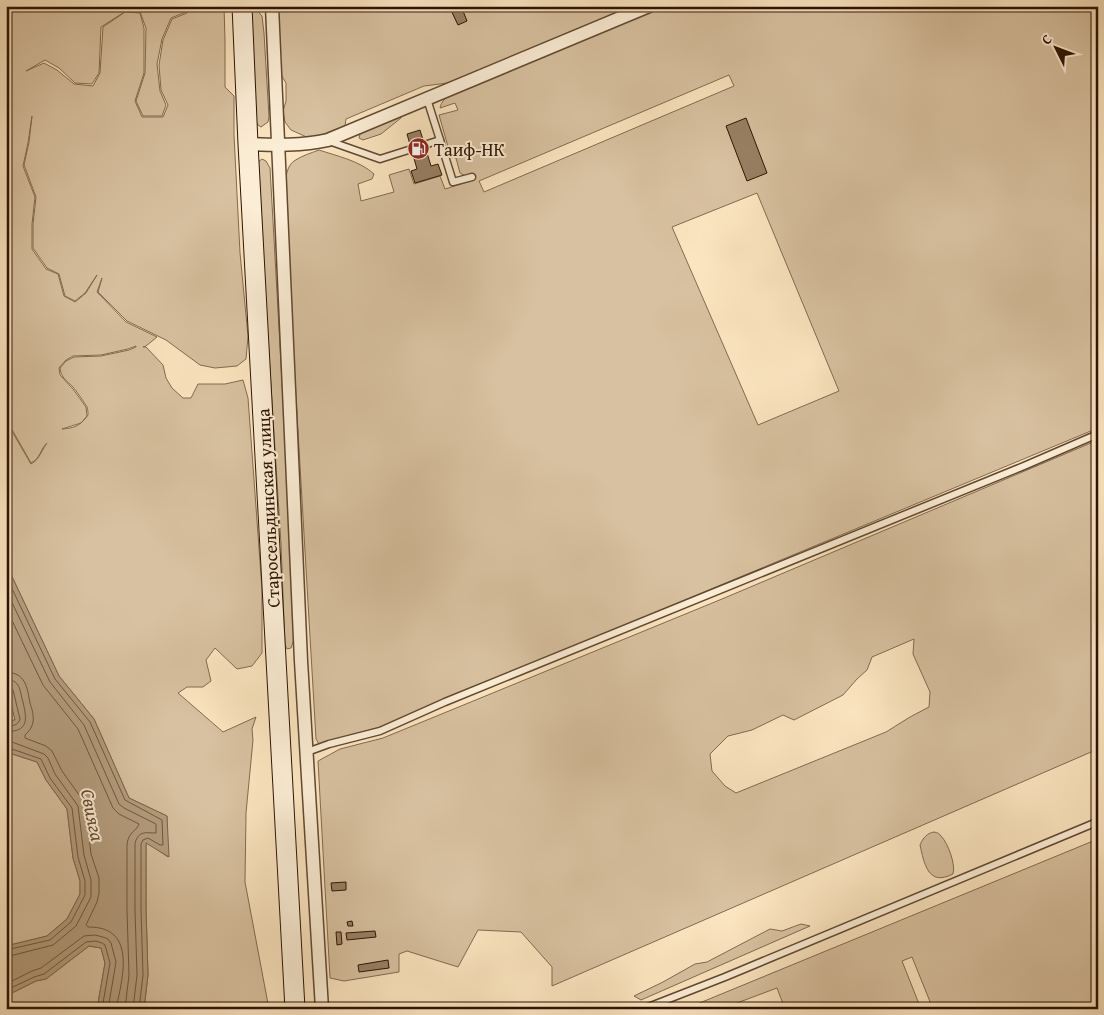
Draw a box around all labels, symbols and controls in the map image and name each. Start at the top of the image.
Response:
north arrow [1032,22,1082,72]
text: С [1036,30,1056,49]
place label: Таиф-НК [434,136,505,163]
fuel station icon: Таиф-НК [406,137,430,161]
street label: Старосельдинская улица [249,407,287,608]
water label: Свияга [74,786,112,844]

